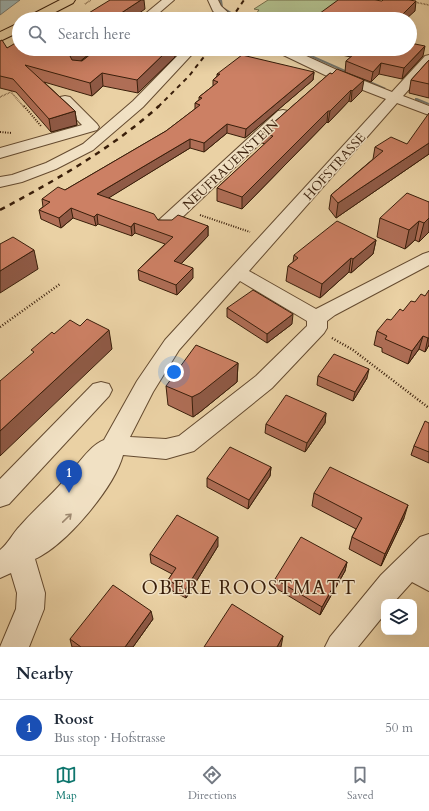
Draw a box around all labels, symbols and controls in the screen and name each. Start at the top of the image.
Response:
search box [12,12,417,56]
icon: search [26,23,48,45]
text: Search here [58,24,131,44]
street label: NEUFRAUENSTEIN [179,116,282,214]
street label: HOFSTRASSE [300,129,370,204]
your location [164,362,184,382]
pin: 1 [56,460,82,493]
one-way arrow [62,513,72,523]
district label: OBERE ROOSTMATT [142,575,356,601]
map controls [381,599,417,635]
button: layers [381,599,417,635]
text: Nearby [16,662,73,685]
text: Roost [54,709,93,729]
text: 1 [26,719,32,737]
text: 50 m [385,719,413,737]
text: Bus stop · Hofstrasse [54,729,166,747]
tab: Map [55,764,77,803]
tab: Directions [188,764,236,803]
tab: Saved [347,764,374,803]

